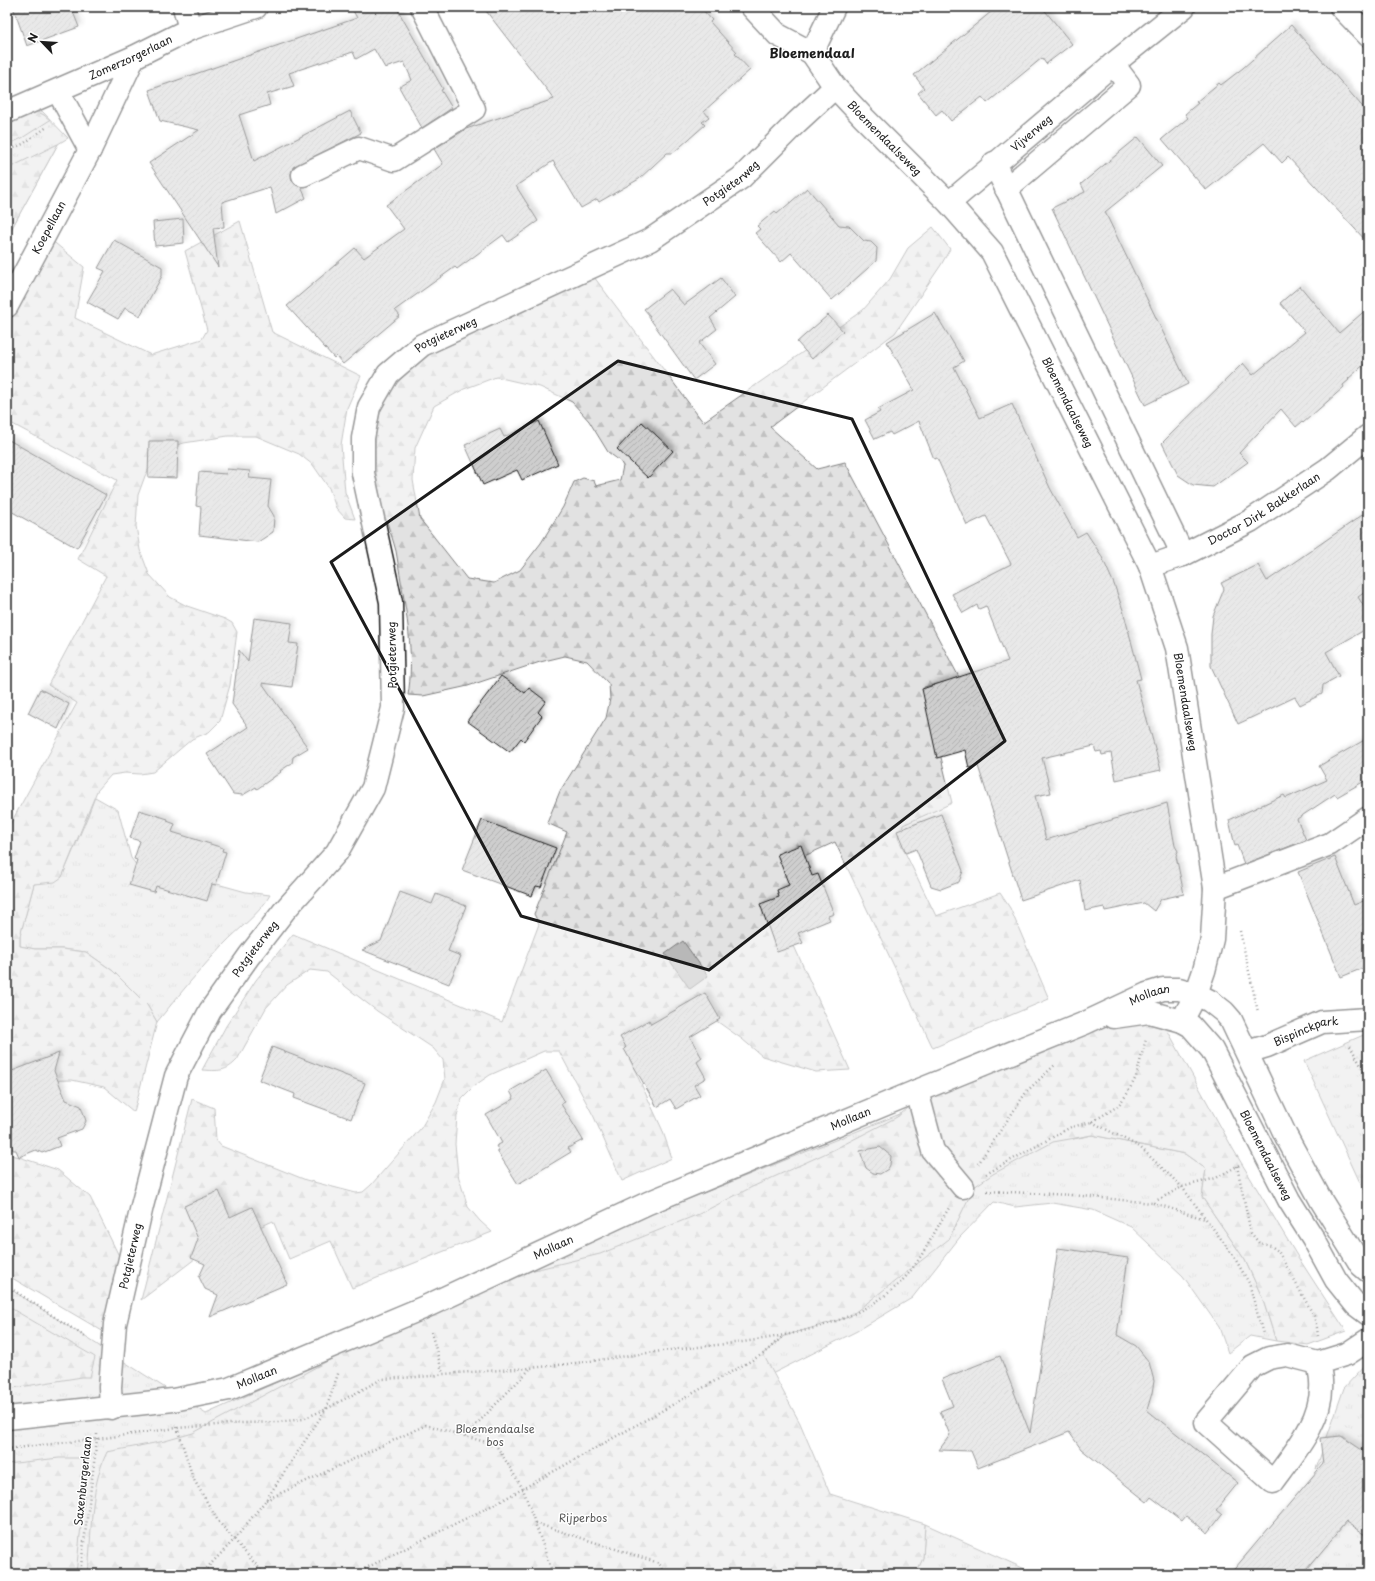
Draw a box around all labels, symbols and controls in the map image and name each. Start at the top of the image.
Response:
north arrow [22,22,62,62]
text: N [23,30,42,45]
street label: Zomerzorgerlaan [86,30,175,84]
district label: Bloemendaal [769,43,855,62]
street label: Bloemendaalseweg [844,96,926,179]
street label: Vijverweg [1007,110,1056,155]
street label: Potgieterweg [699,156,763,210]
street label: Koepellaan [27,197,70,257]
street label: Potgieterweg [410,312,480,356]
street label: Bloemendaalseweg [1038,354,1098,451]
street label: Doctor Dirk Bakkerlaan [1204,468,1323,549]
street label: Potgieterweg [382,621,401,689]
street label: Bloemendaalseweg [1170,651,1202,752]
street label: Potgieterweg [228,916,282,980]
street label: Mollaan [1126,980,1170,1009]
street label: Bispinckpark [1271,1012,1339,1050]
street label: Mollaan [828,1102,873,1134]
street label: Bloemendaalseweg [1236,1107,1297,1203]
street label: Potgieterweg [114,1221,146,1291]
street label: Mollaan [530,1230,576,1263]
street label: Mollaan [234,1361,279,1393]
park label: Bloemendaalse bos [455,1420,535,1450]
street label: Saxenburgerlaan [69,1435,96,1527]
park label: Rijperbos [559,1509,607,1526]

